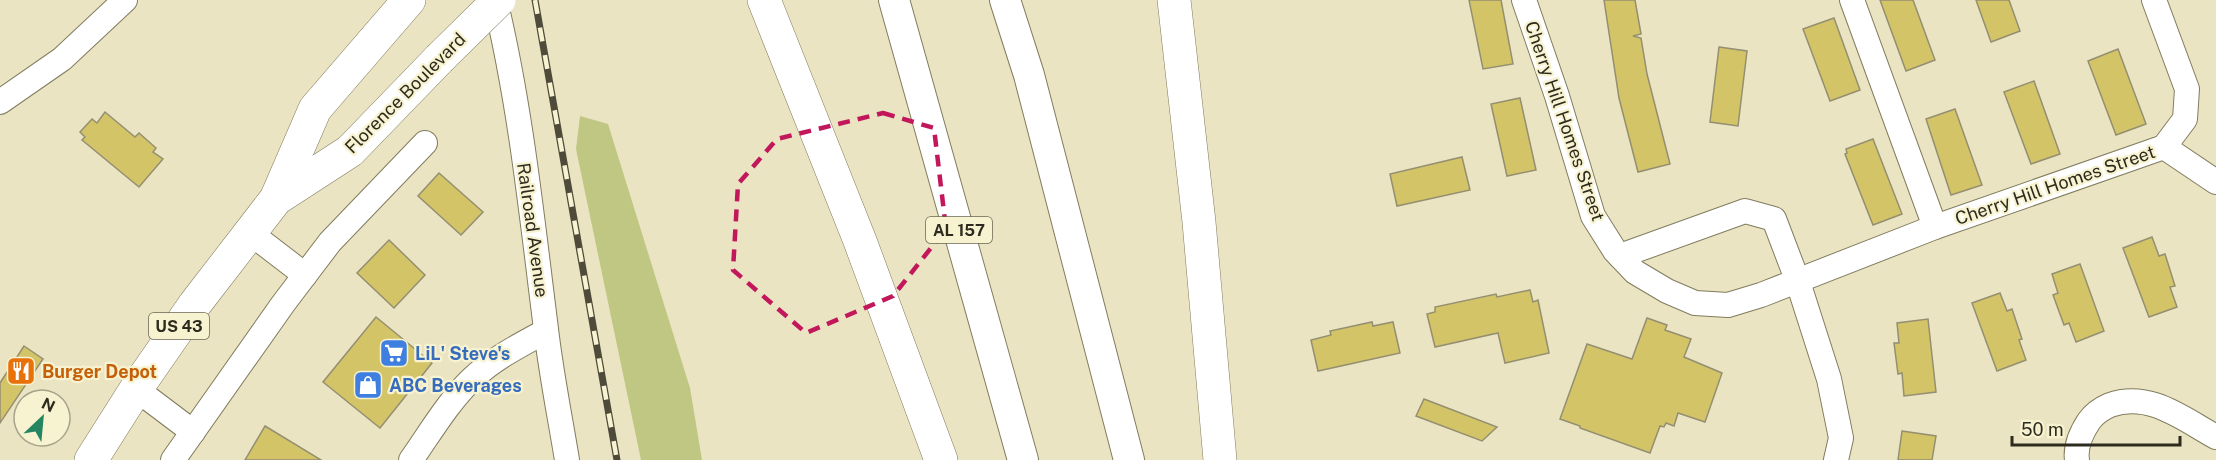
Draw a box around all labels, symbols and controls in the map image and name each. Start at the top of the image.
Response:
street label: Cherry Hill Homes Street [1521,18,1609,224]
street label: Florence Boulevard [340,28,470,158]
street label: Cherry Hill Homes Street [1952,141,2158,229]
street label: Railroad Avenue [513,161,553,299]
road number: AL 157 [926,217,992,243]
road number: US 43 [149,313,209,339]
supermarket icon: LiL' Steve's [378,337,410,369]
place label: LiL' Steve's [415,343,510,364]
restaurant icon: Burger Depot [5,355,37,387]
place label: Burger Depot [42,361,157,382]
shop icon: ABC Beverages [352,369,384,401]
place label: ABC Beverages [389,375,522,396]
north arrow [12,388,72,448]
text: N [39,394,58,416]
scale bar [2012,409,2180,447]
text: 50 m [2021,419,2064,440]

